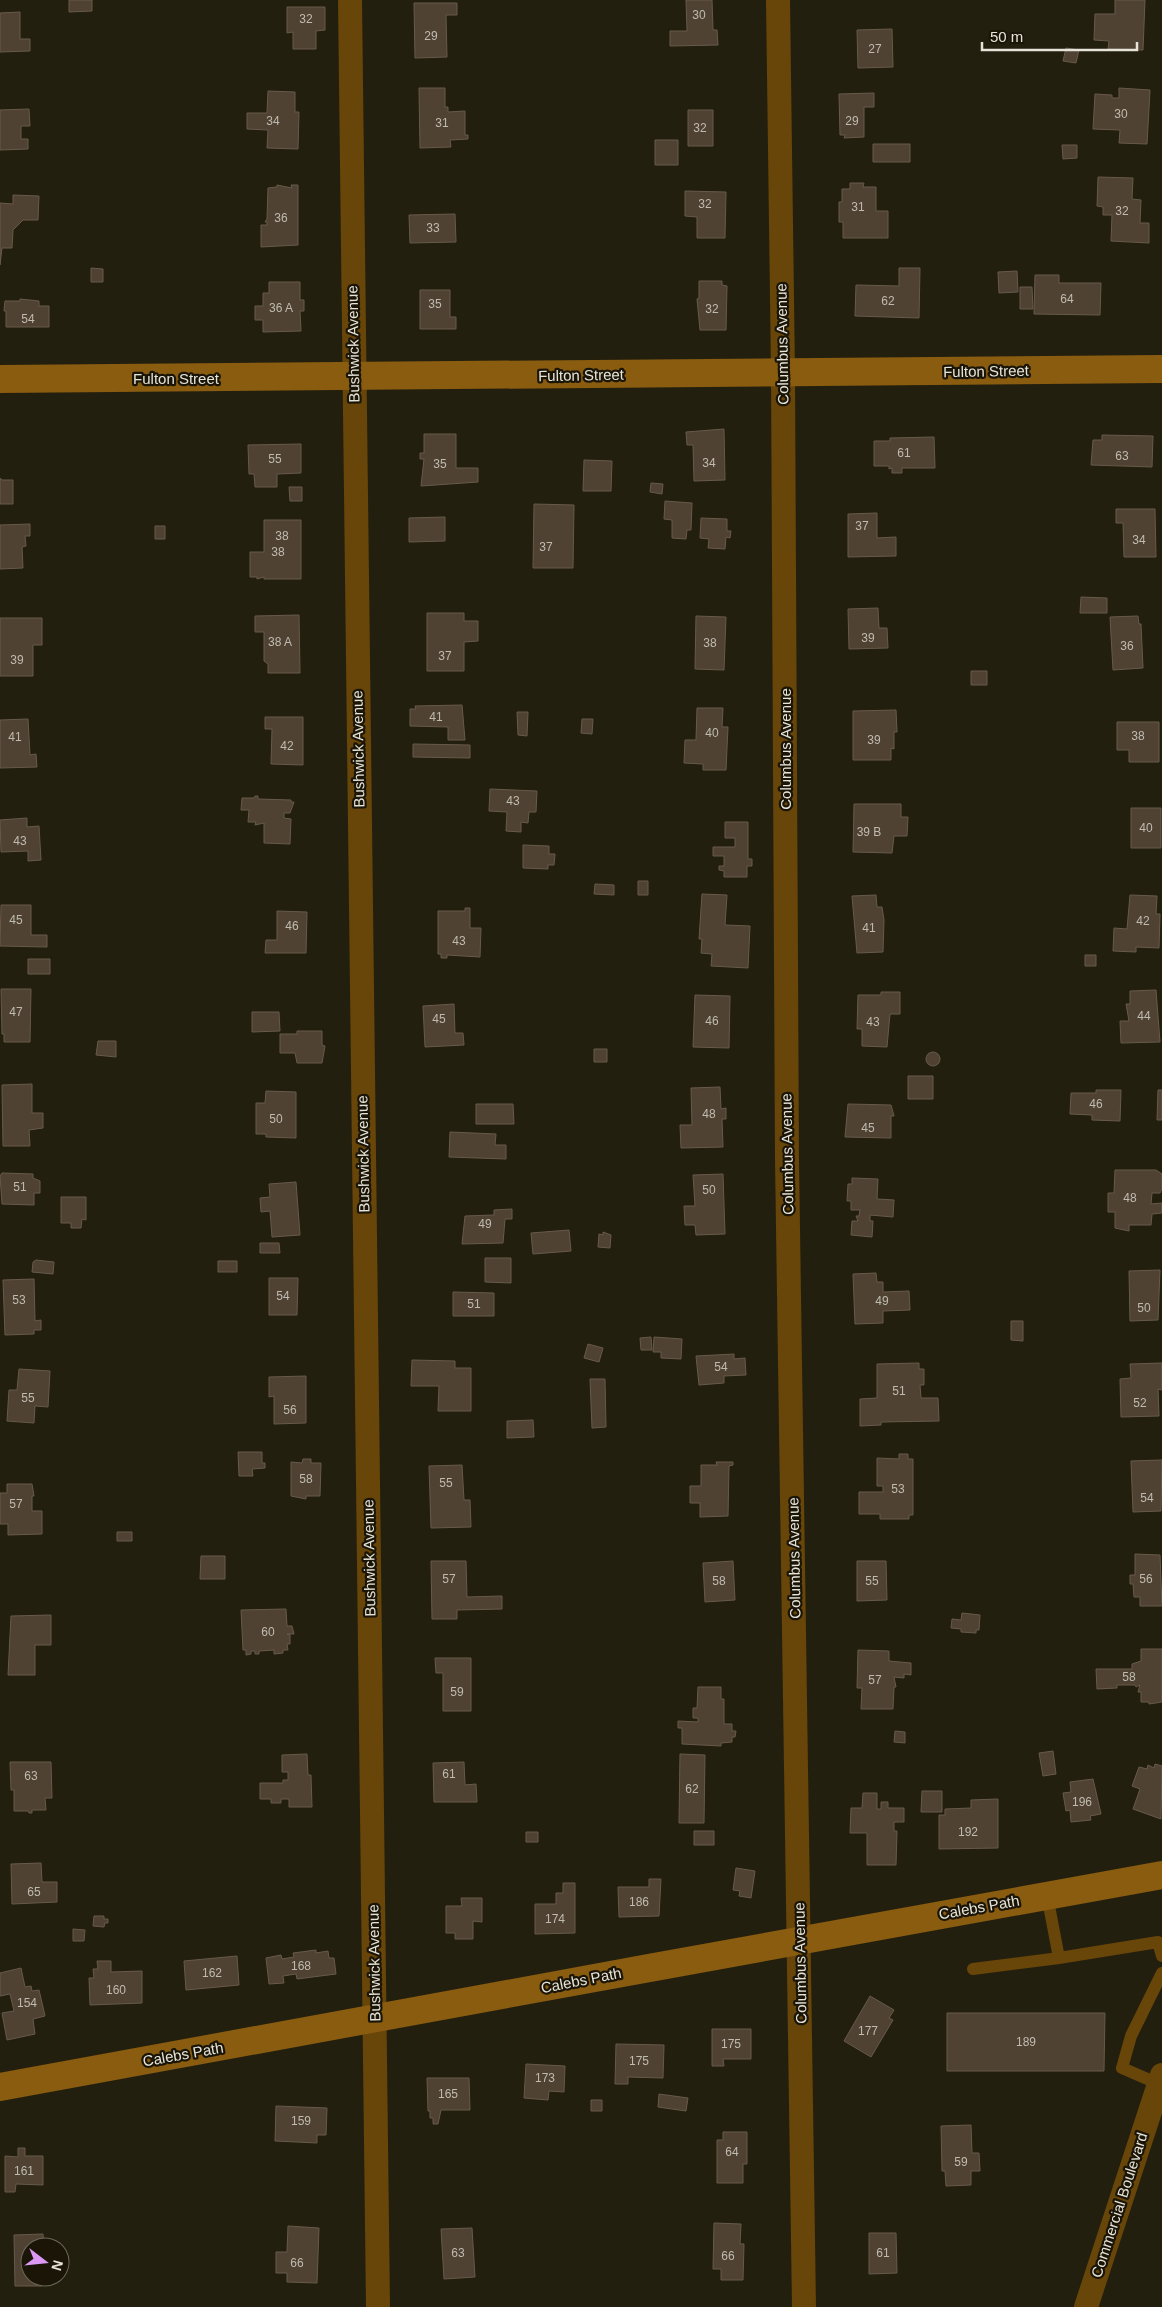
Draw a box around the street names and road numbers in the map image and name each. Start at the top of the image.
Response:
street label: Columbus Avenue [772,283,792,405]
street label: Bushwick Avenue [343,285,363,403]
street label: Fulton Street [943,362,1030,380]
street label: Fulton Street [538,366,625,384]
street label: Fulton Street [133,370,220,387]
street label: Columbus Avenue [777,688,794,810]
street label: Bushwick Avenue [348,690,368,808]
street label: Columbus Avenue [777,1093,797,1215]
street label: Bushwick Avenue [353,1095,373,1213]
street label: Columbus Avenue [784,1497,804,1619]
street label: Bushwick Avenue [359,1499,379,1617]
street label: Calebs Path [937,1892,1021,1922]
street label: Columbus Avenue [790,1902,810,2024]
street label: Bushwick Avenue [364,1904,384,2022]
street label: Calebs Path [539,1964,623,1996]
street label: Calebs Path [141,2039,225,2069]
street label: Commercial Boulevard [1087,2130,1151,2280]

